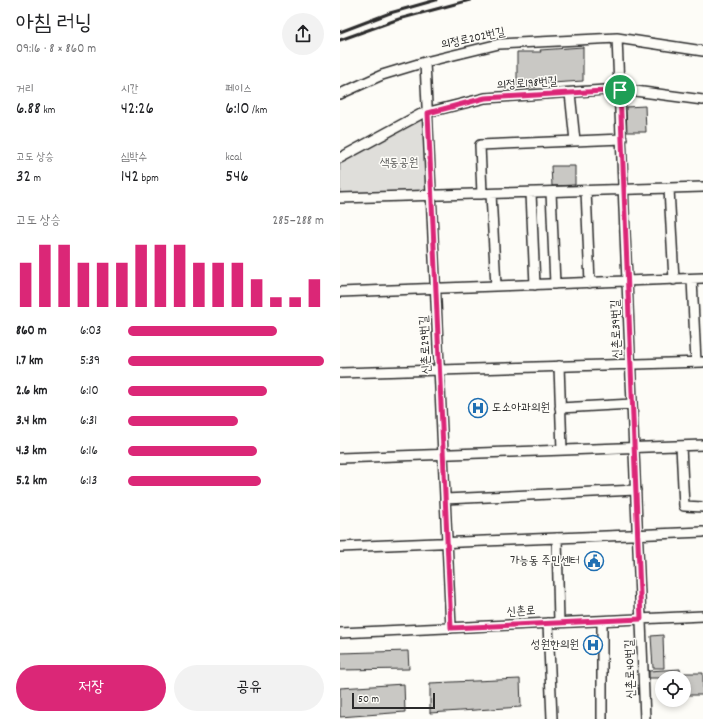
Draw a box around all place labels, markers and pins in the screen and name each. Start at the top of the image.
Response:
pin [603,73,637,107]
hospital icon: 도소아과의원 [467,397,489,419]
place label: 도소아과의원 [492,400,550,417]
public building icon: 가능동 주민센터 [583,550,605,572]
place label: 가능동 주민센터 [510,553,580,570]
hospital icon: 성원한의원 [582,634,604,656]
place label: 성원한의원 [531,637,579,654]

